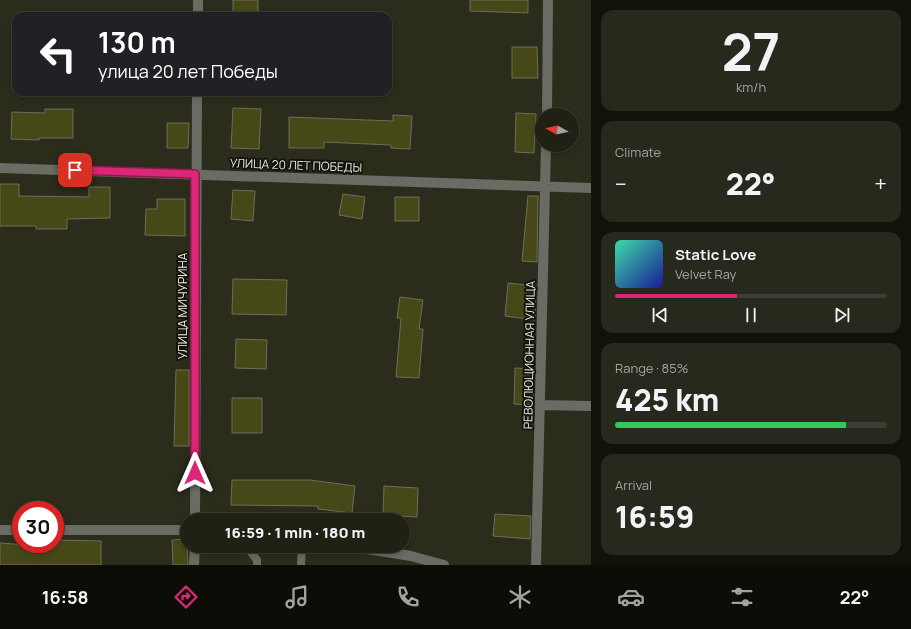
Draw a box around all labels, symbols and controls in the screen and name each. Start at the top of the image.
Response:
text: 27 [722,16,780,87]
text: 130 m [98,23,176,61]
icon: left [32,28,84,80]
text: улица 20 лет Победы [98,59,278,83]
text: km/h [736,78,766,96]
north arrow [535,108,579,152]
map controls [535,108,579,152]
text: Climate [615,143,661,161]
pin [58,153,92,187]
street label: УЛИЦА 20 ЛЕТ ПОБЕДЫ [230,154,362,176]
icon: arrive [64,159,86,181]
text: 22° [726,163,775,204]
text: − [615,169,627,199]
text: + [874,169,887,199]
text: Static Love [675,244,756,265]
street label: УЛИЦА МИЧУРИНА [174,252,191,359]
text: Velvet Ray [675,265,736,283]
street label: РЕВОЛЮЦИОННАЯ УЛИЦА [519,280,539,429]
icon: previous [649,304,671,326]
icon: pause [740,304,762,326]
icon: next [831,304,853,326]
text: Range · 85% [615,359,688,377]
text: 425 km [615,379,719,420]
position arrow [174,452,216,494]
text: Arrival [615,476,652,494]
text: 16:59 [615,496,694,537]
speed limit sign: 30 [12,501,64,553]
text: 16:59 · 1 min · 180 m [225,522,365,543]
icon: directions [172,583,200,611]
icon: music [283,583,311,611]
icon: phone [394,583,422,611]
icon: climate [506,583,534,611]
icon: car [617,583,645,611]
icon: filters [728,583,756,611]
text: 16:58 [42,585,88,609]
text: 22° [840,585,869,609]

